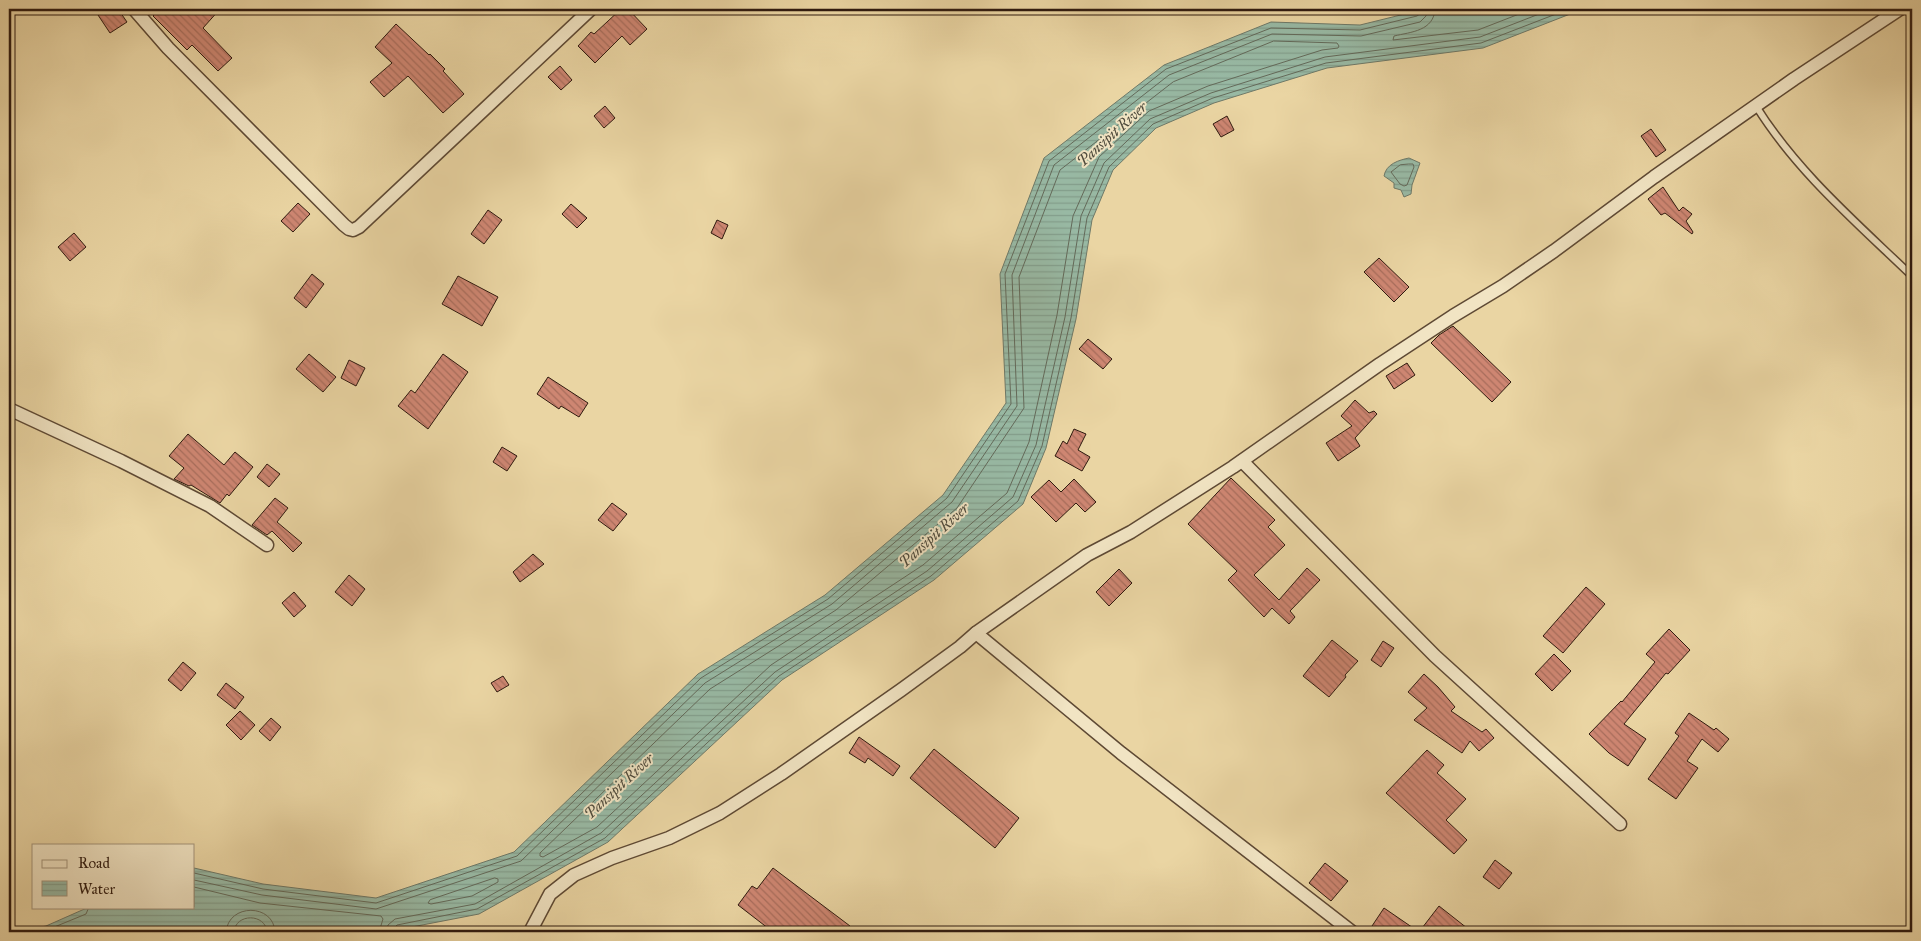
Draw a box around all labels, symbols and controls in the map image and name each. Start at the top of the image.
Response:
water label: Pansipit River [1073,97,1152,171]
water label: Pansipit River [895,498,974,572]
water label: Pansipit River [581,749,659,823]
legend [32,844,195,908]
text: Road [78,854,110,872]
text: Water [78,880,115,898]

